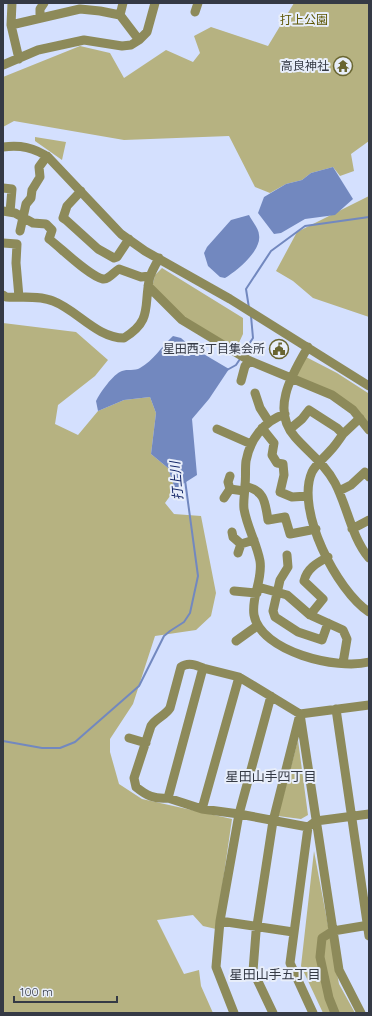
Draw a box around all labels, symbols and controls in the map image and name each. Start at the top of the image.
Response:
park label: 打上公園 [280,12,328,27]
temple icon: 高良神社 [332,55,354,77]
place label: 高良神社 [281,58,329,73]
public building icon: 星田西3丁目集会所 [268,338,290,360]
place label: 星田西3丁目集会所 [163,341,265,356]
water label: 打上川 [166,459,186,501]
district label: 星田山手四丁目 [225,768,317,784]
district label: 星田山手五丁目 [229,966,321,982]
scale bar [14,978,117,1004]
text: 100 m [20,984,53,999]

